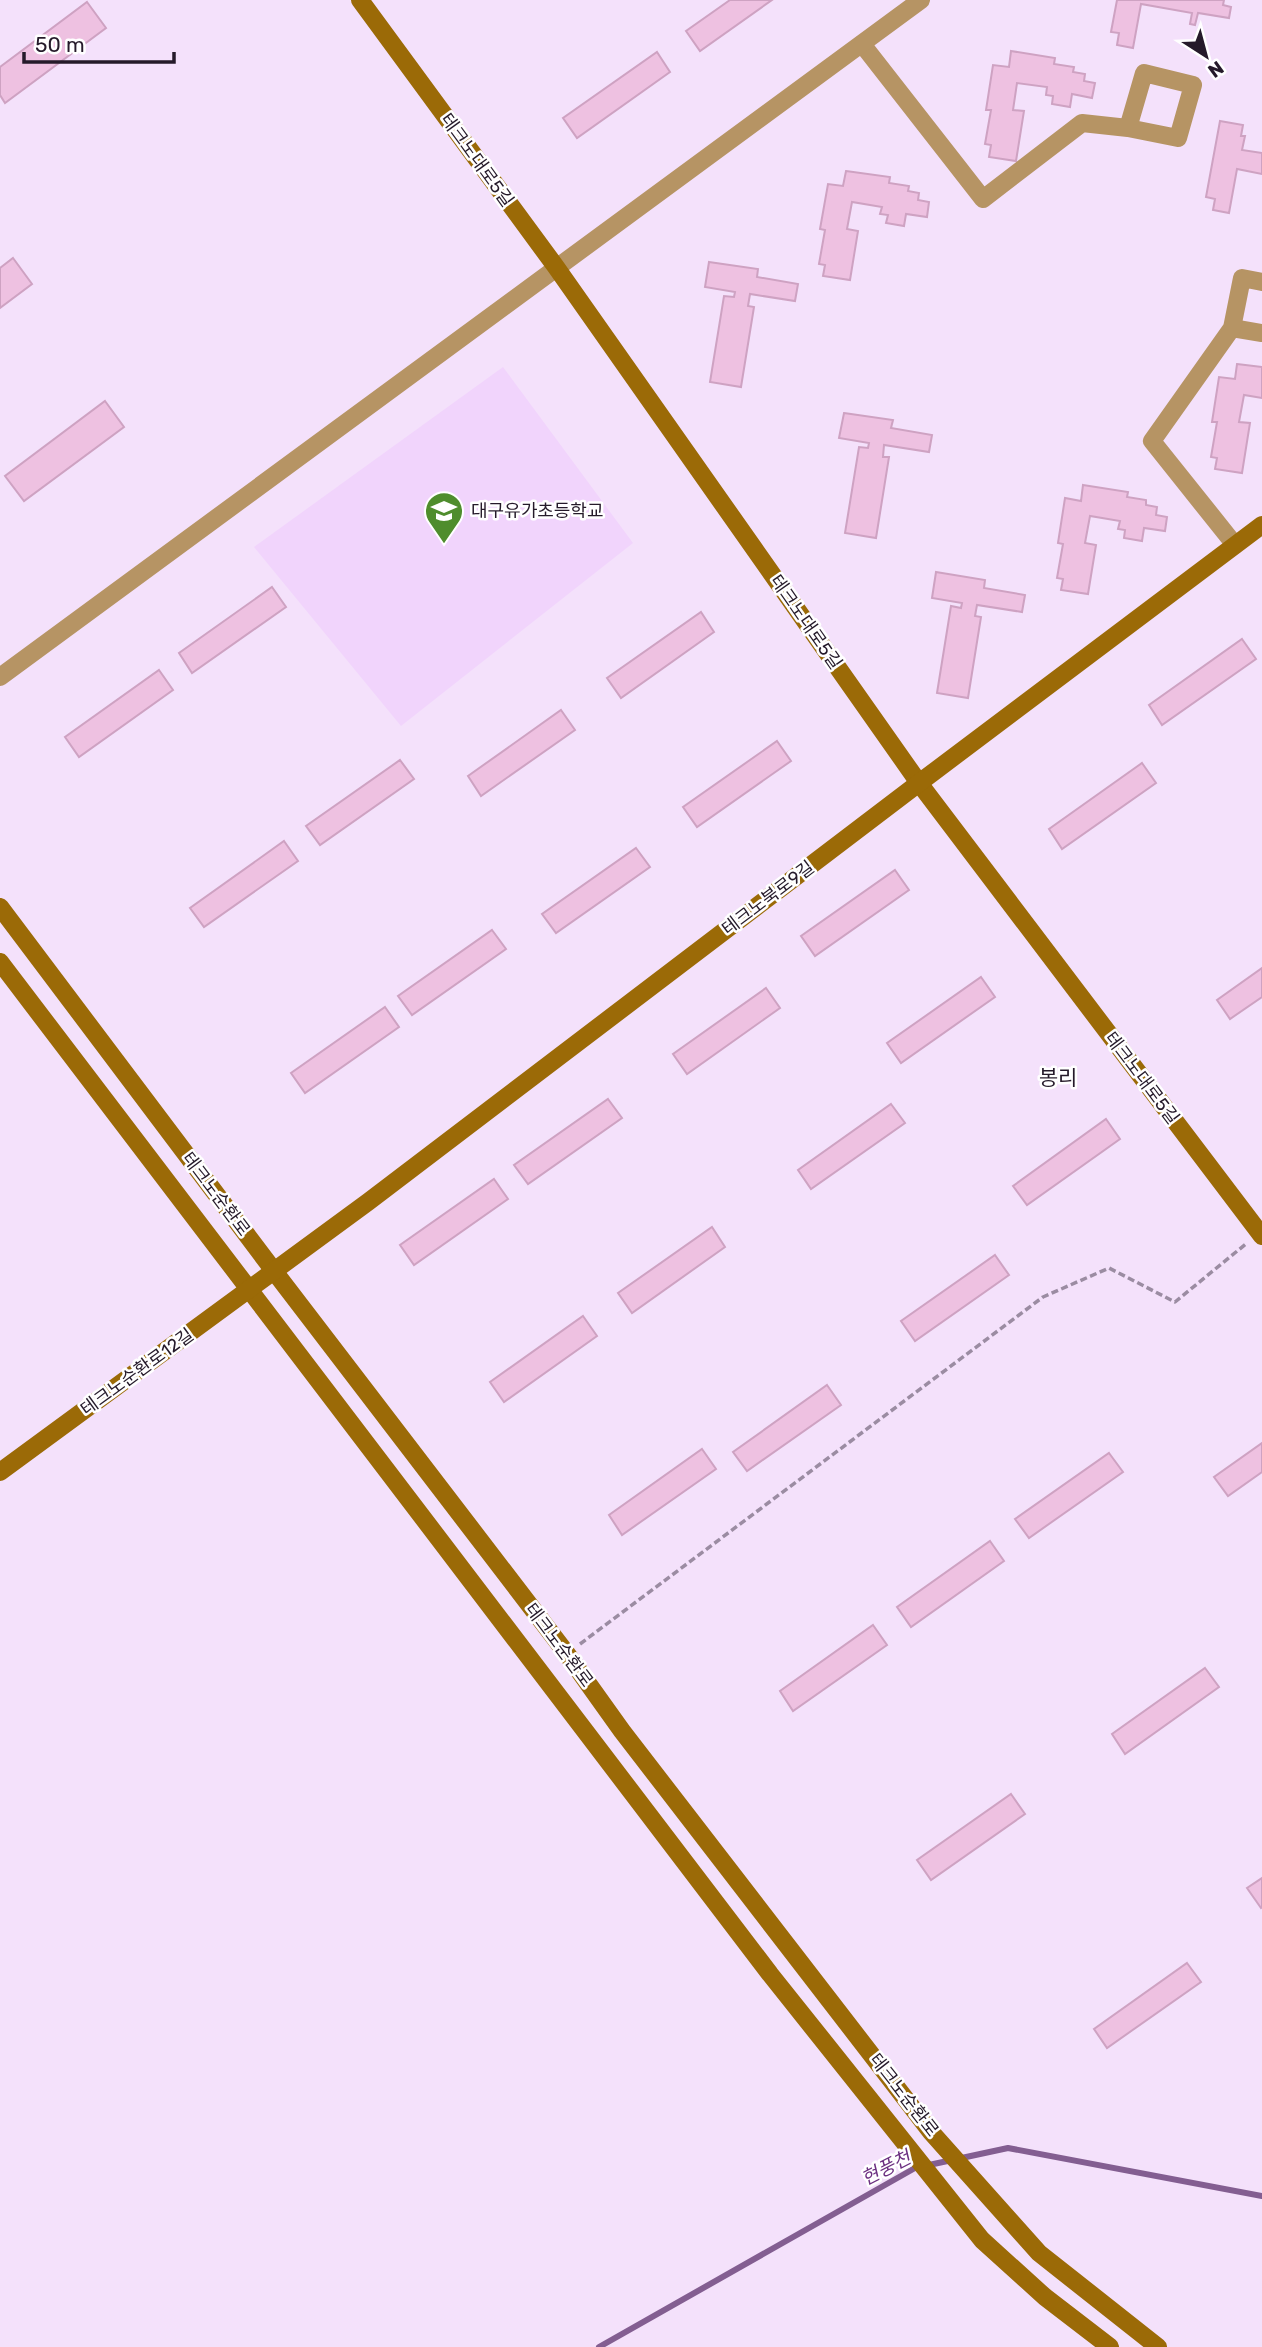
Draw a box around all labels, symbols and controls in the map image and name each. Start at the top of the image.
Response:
scale bar [24,21,175,65]
north arrow [1171,21,1241,91]
text: 50 m [35,32,85,57]
text: N [1203,56,1228,83]
street label: 테크노대로5길 [436,109,518,211]
school or university icon: 대구유가초등학교 [423,490,465,545]
place label: 대구유가초등학교 [471,500,603,522]
street label: 테크노대로5길 [765,571,847,673]
street label: 테크노북로9길 [717,856,819,940]
street label: 테크노대로5길 [1100,1027,1184,1129]
district label: 봉리 [1039,1065,1077,1090]
street label: 테크노순환로 [177,1148,255,1240]
street label: 테크노순환로12길 [76,1324,198,1420]
street label: 테크노순환로 [520,1599,598,1691]
street label: 테크노순환로 [865,2049,943,2141]
water label: 현풍천 [857,2145,916,2190]

